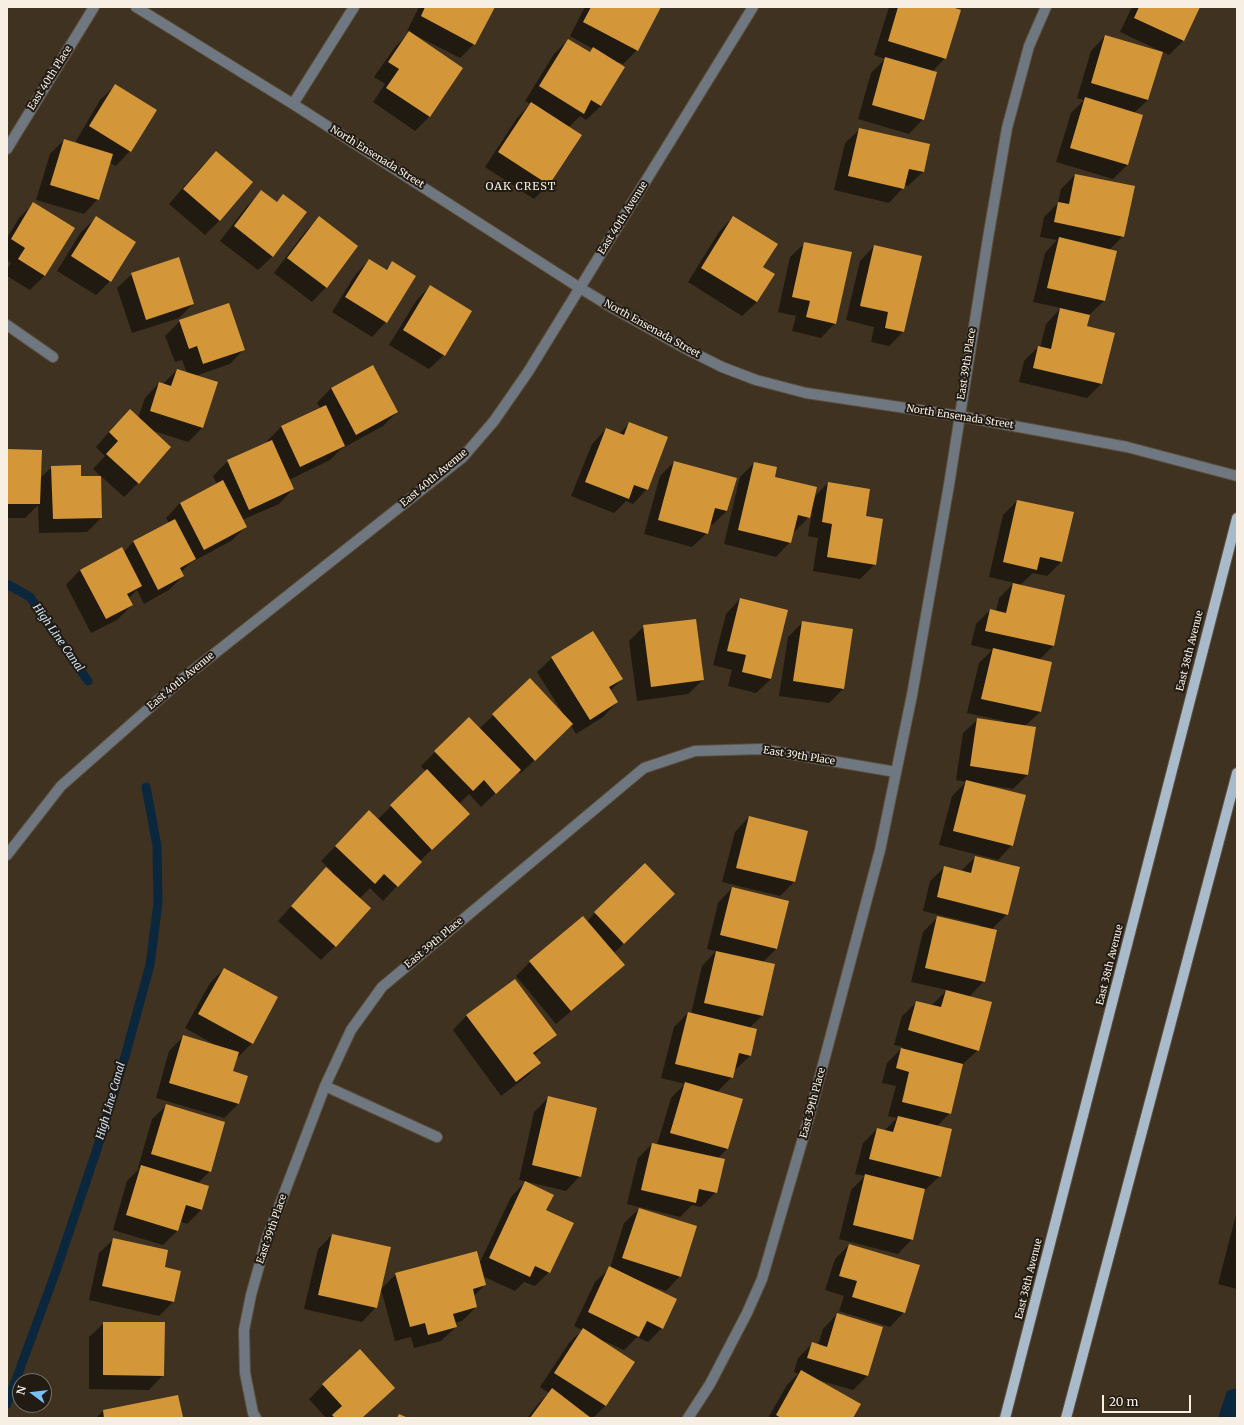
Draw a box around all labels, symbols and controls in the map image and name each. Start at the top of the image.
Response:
street label: East 40th Place [25,44,75,112]
street label: North Ensenada Street [328,123,426,191]
street label: East 40th Avenue [596,179,650,257]
district label: OAK CREST [486,180,556,194]
street label: North Ensenada Street [602,297,702,361]
street label: East 39th Place [955,327,979,401]
street label: North Ensenada Street [906,403,1014,431]
street label: East 40th Avenue [398,447,470,509]
water label: High Line Canal [30,601,86,675]
street label: East 38th Avenue [1174,609,1206,693]
street label: East 40th Avenue [145,650,217,712]
street label: East 39th Place [762,744,836,768]
street label: East 39th Place [402,915,466,971]
street label: East 38th Avenue [1094,923,1126,1007]
water label: High Line Canal [94,1061,128,1141]
street label: East 39th Place [798,1066,828,1140]
street label: East 39th Place [255,1193,289,1265]
street label: East 38th Avenue [1013,1237,1045,1321]
north arrow [12,1373,52,1413]
text: N [13,1384,29,1396]
scale bar [1104,1387,1193,1413]
text: 20 m [1109,1394,1138,1409]

